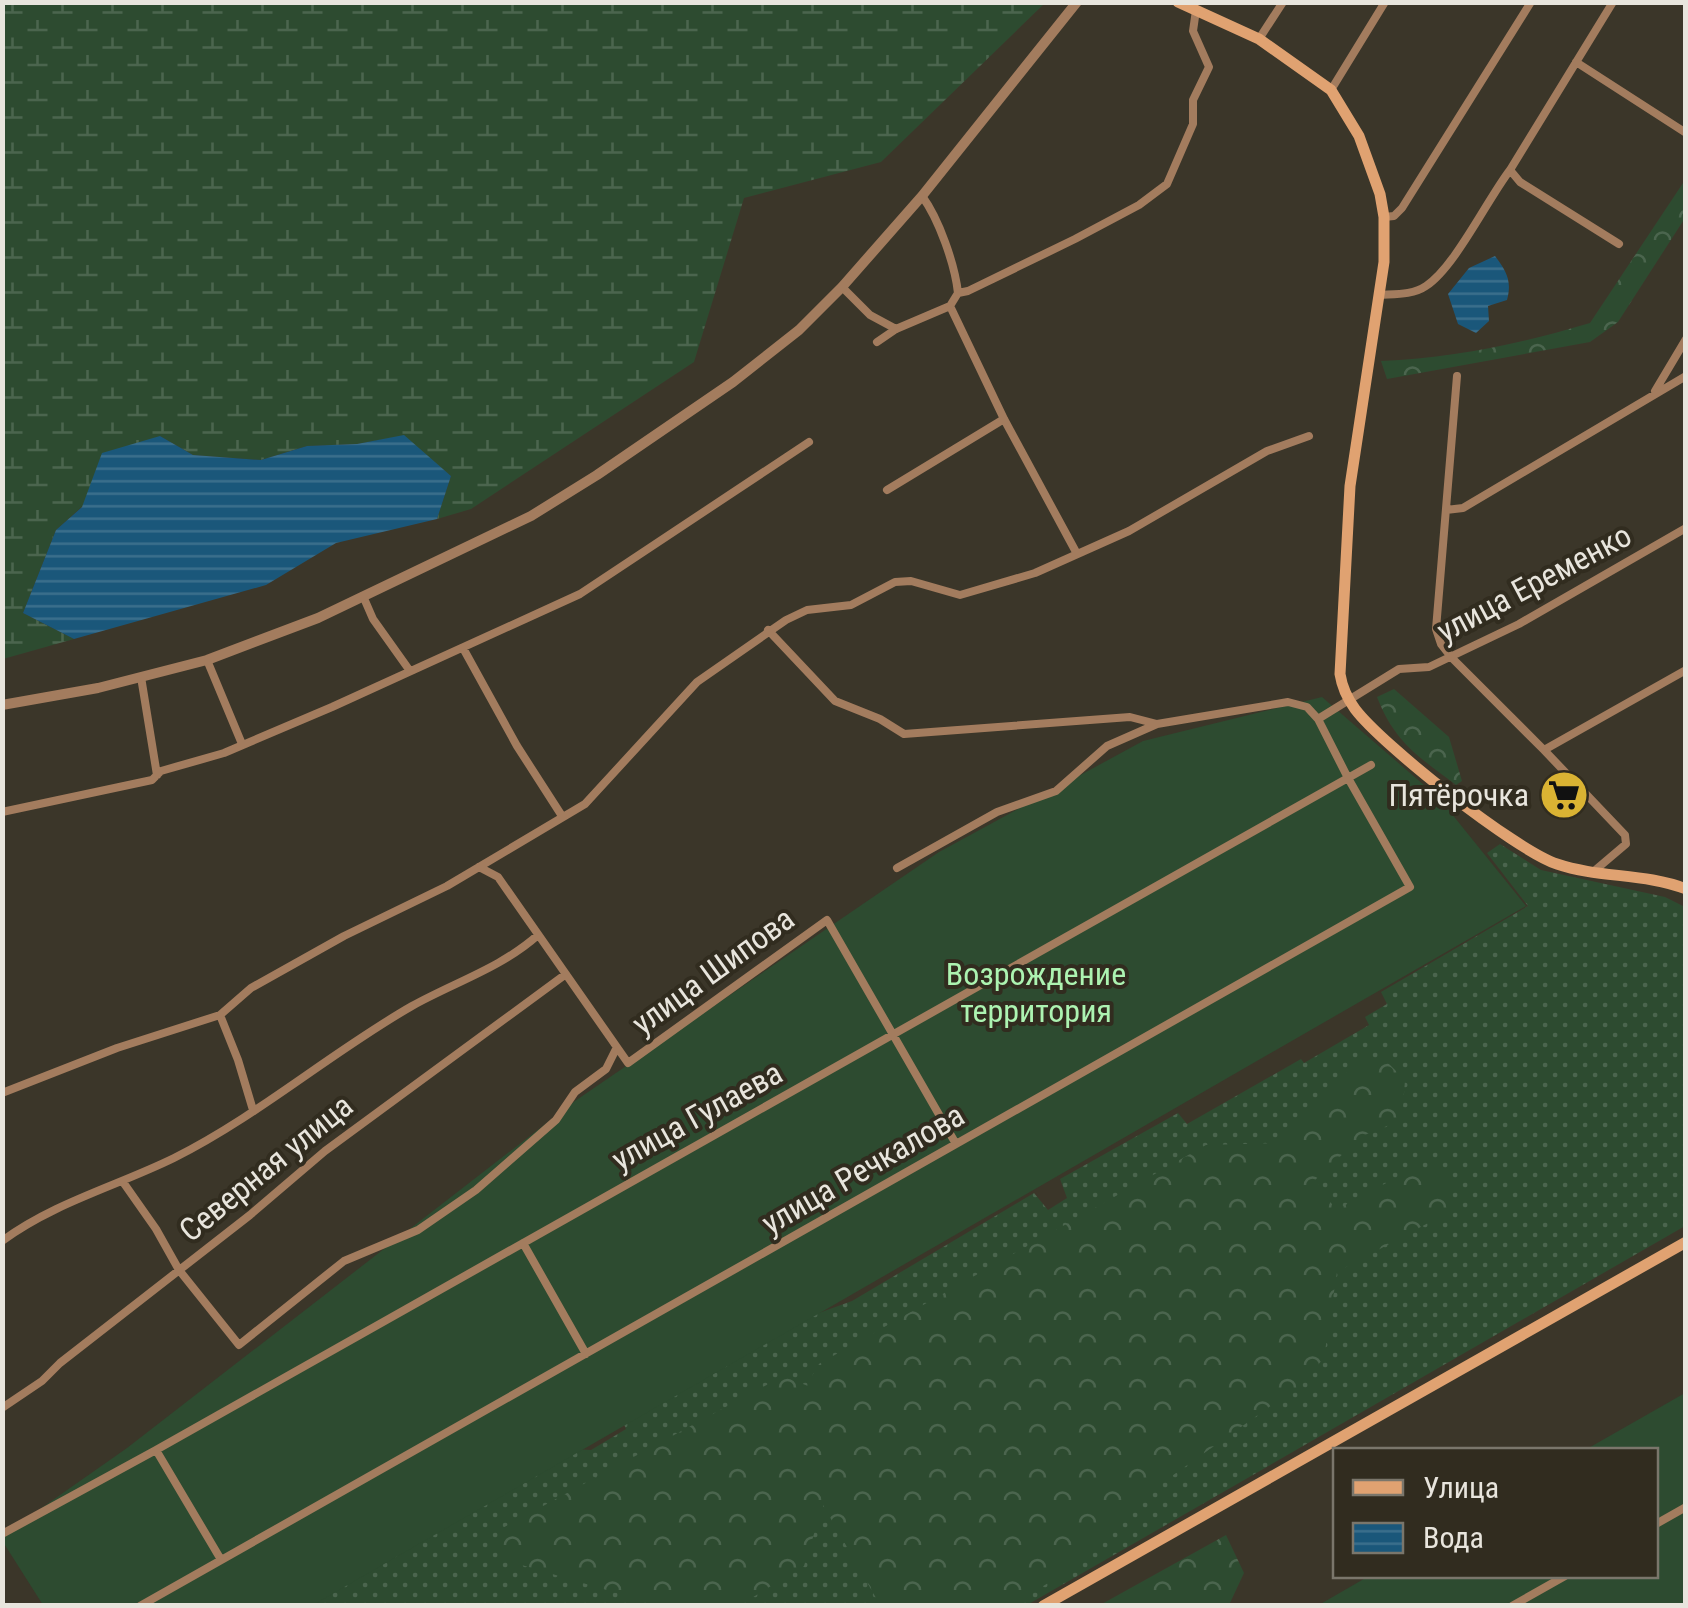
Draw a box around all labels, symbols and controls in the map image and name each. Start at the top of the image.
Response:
street label: улица Еременко [1430,516,1638,650]
supermarket icon: Пятёрочка [1538,769,1590,821]
place label: Пятёрочка [1388,776,1529,814]
street label: улица Шипова [625,900,801,1042]
park label: Возрождение территория [946,955,1126,1030]
street label: улица Гулаева [605,1054,789,1178]
street label: Северная улица [172,1087,360,1249]
street label: улица Речкалова [755,1096,971,1242]
legend [1333,1448,1658,1578]
text: Улица [1423,1470,1499,1505]
text: Вода [1423,1520,1484,1555]

